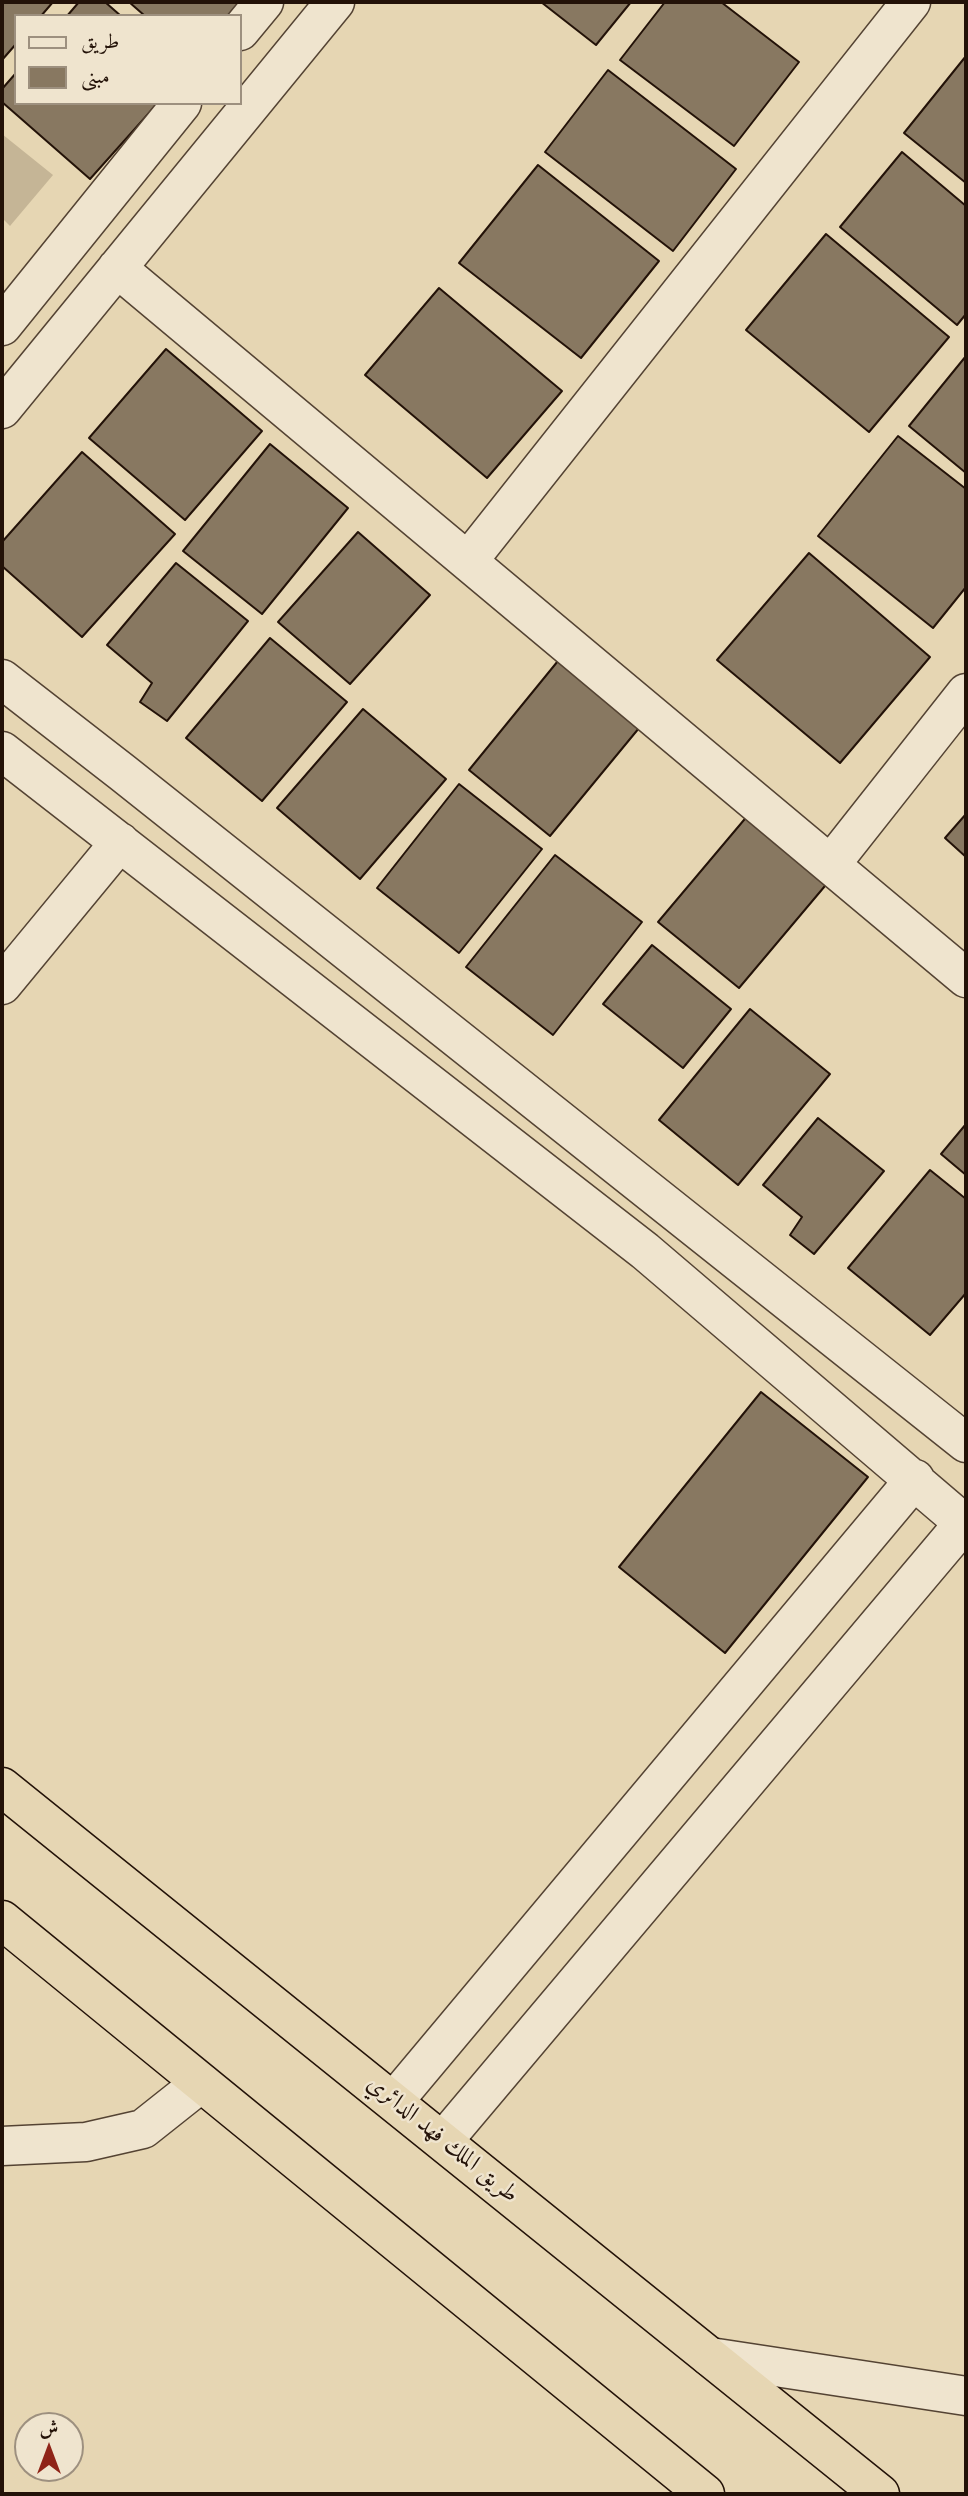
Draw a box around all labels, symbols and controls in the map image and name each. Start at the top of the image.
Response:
legend [14,14,242,105]
text: طريق [81,27,119,56]
text: مبنى [81,62,110,91]
street label: طريق الملك فهد الدائري [360,2070,524,2210]
north arrow [14,2412,84,2482]
text: ش [40,2415,58,2441]

